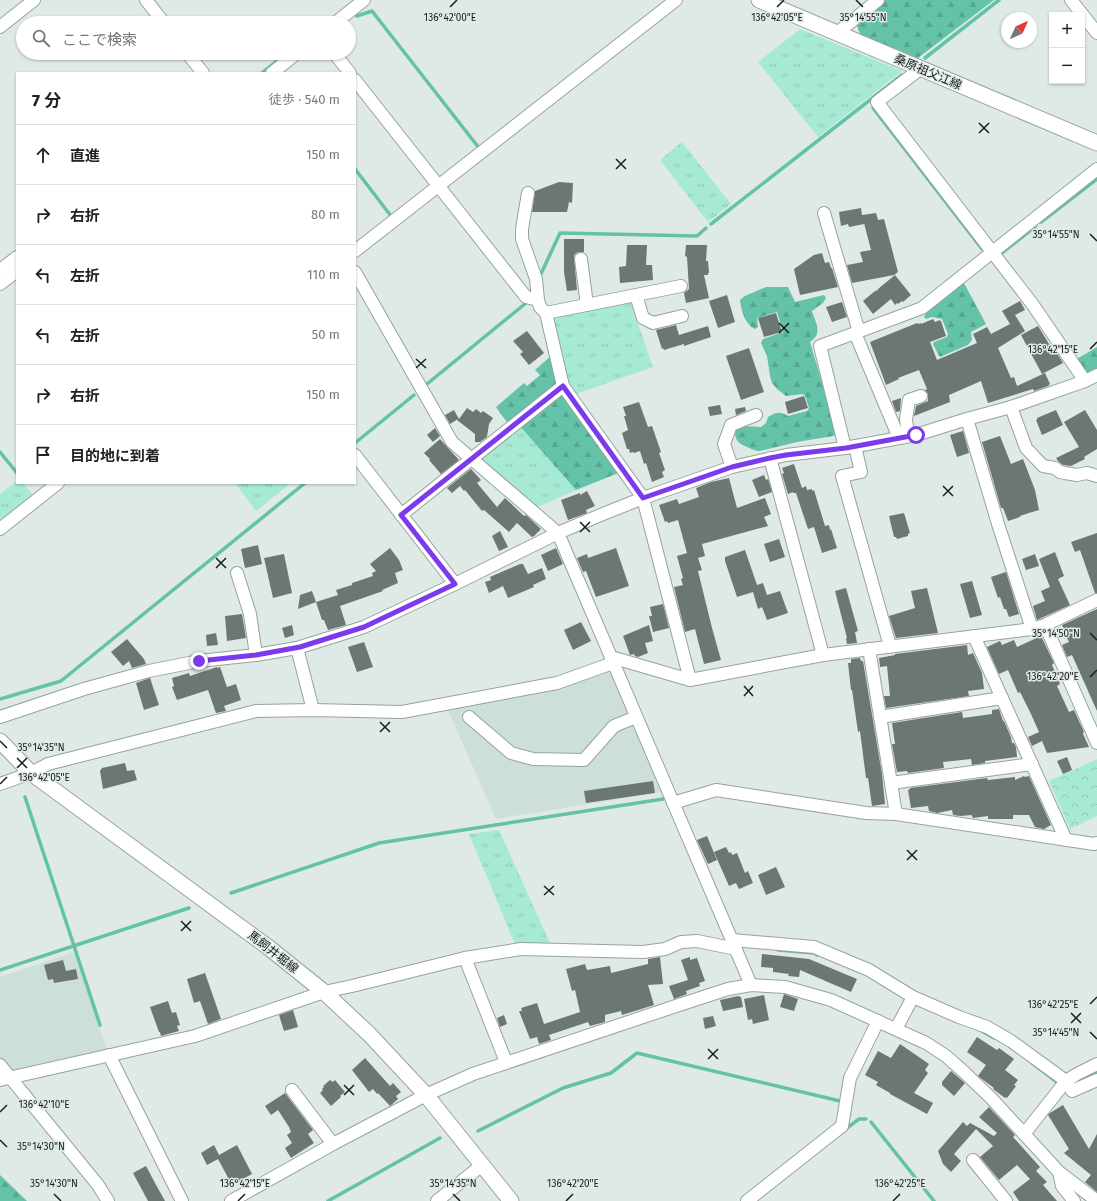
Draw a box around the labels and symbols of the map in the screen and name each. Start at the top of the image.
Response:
text: 136°42'00"E [424,12,476,24]
text: 136°42'05"E [751,12,803,24]
text: 35°14'55"N [840,12,886,24]
north arrow [1001,12,1037,48]
street label: 桑原祖父江線 [892,51,964,93]
text: 35°14'55"N [1033,229,1079,241]
text: 136°42'15"E [1028,344,1078,356]
route start [907,426,925,444]
text: 35°14'50"N [1032,628,1080,640]
route end [190,652,208,670]
text: 136°42'20"E [1027,671,1079,683]
text: 35°14'35"N [18,742,65,754]
text: 136°42'05"E [18,772,70,784]
street label: 馬飼井堀線 [245,928,301,976]
text: 136°42'25"E [1027,999,1079,1011]
text: 35°14'45"N [1033,1027,1079,1039]
text: 136°42'10"E [18,1099,70,1111]
text: 35°14'30"N [17,1141,65,1153]
text: 35°14'30"N [30,1178,78,1190]
text: 136°42'15"E [220,1178,270,1190]
text: 35°14'35"N [430,1178,477,1190]
text: 136°42'20"E [547,1178,599,1190]
text: 136°42'25"E [874,1178,926,1190]

